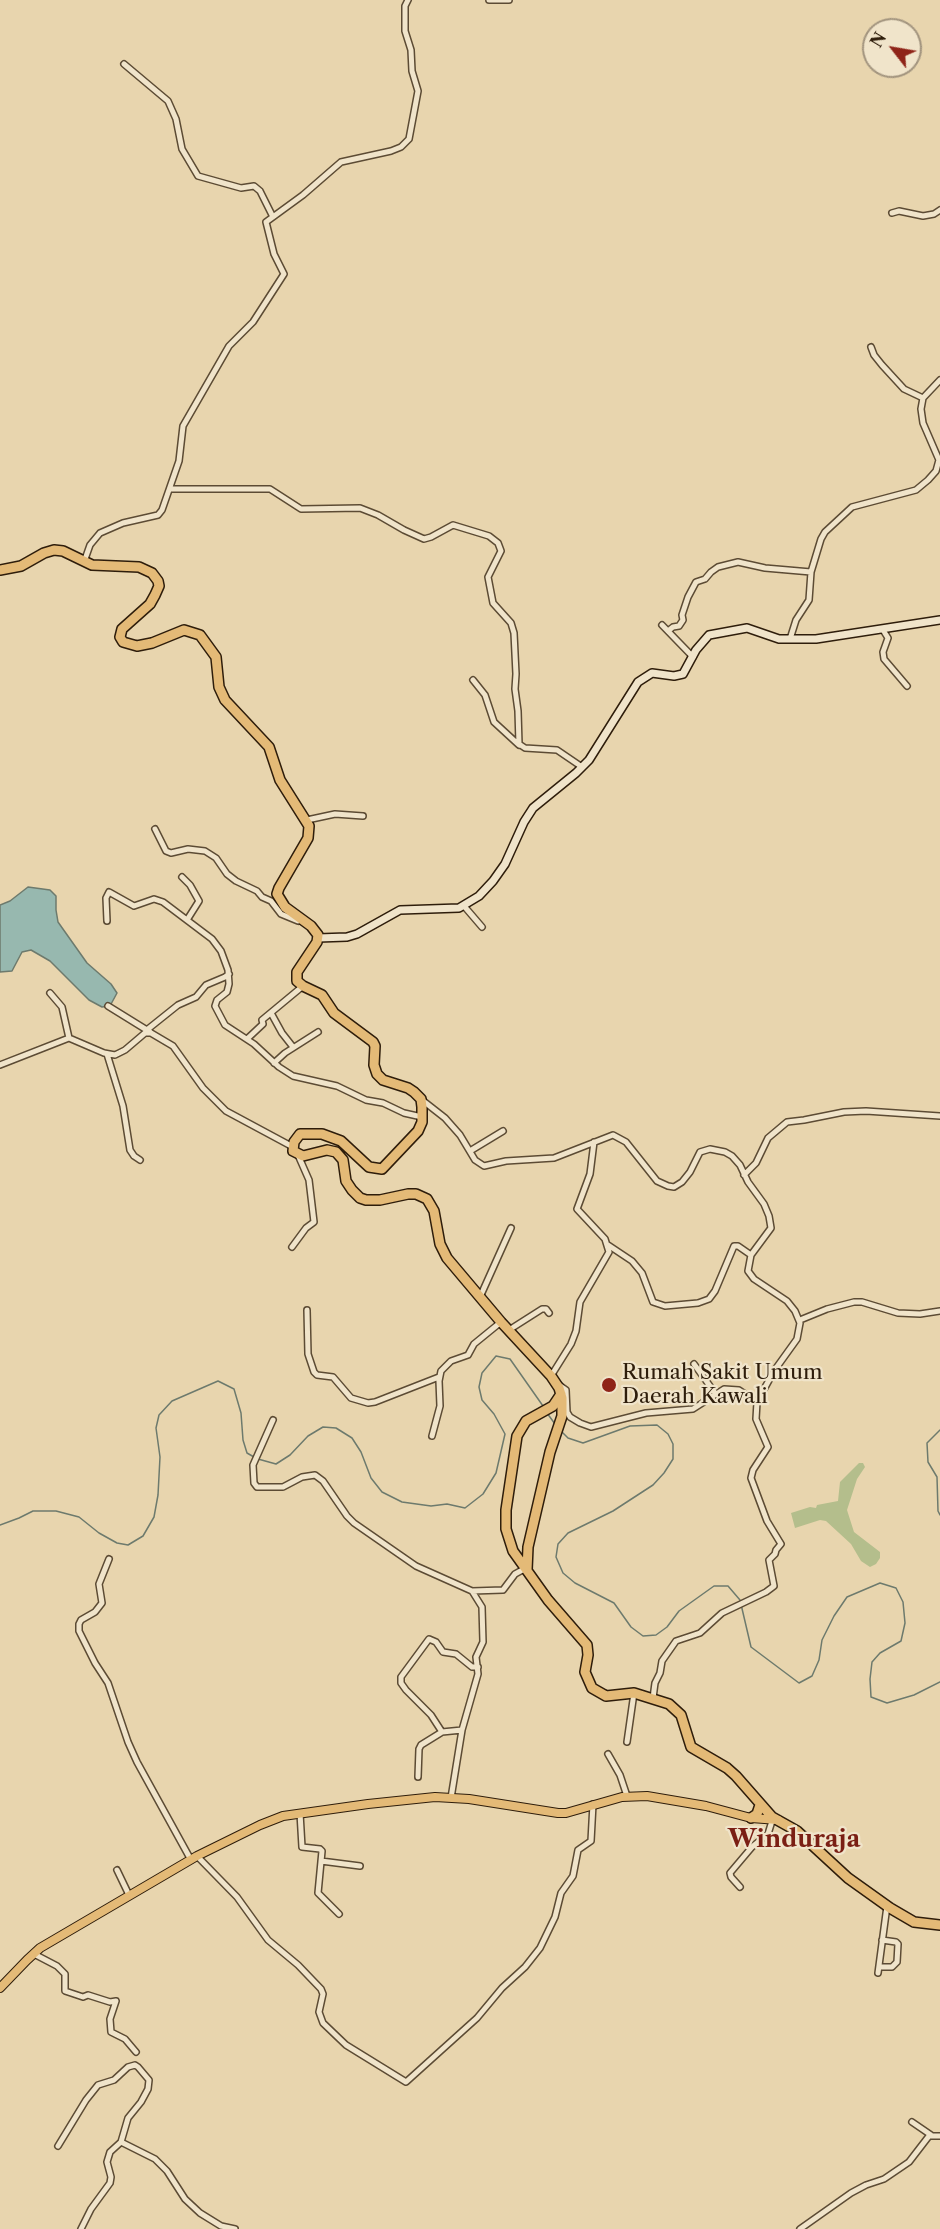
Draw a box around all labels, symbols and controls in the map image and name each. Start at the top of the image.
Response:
north arrow [862,18,922,78]
text: N [866,29,890,51]
place label: Rumah Sakit Umum Daerah Kawali [622,1360,822,1410]
marker: Rumah Sakit Umum Daerah Kawali [600,1376,618,1394]
district label: Winduraja [728,1826,860,1854]

